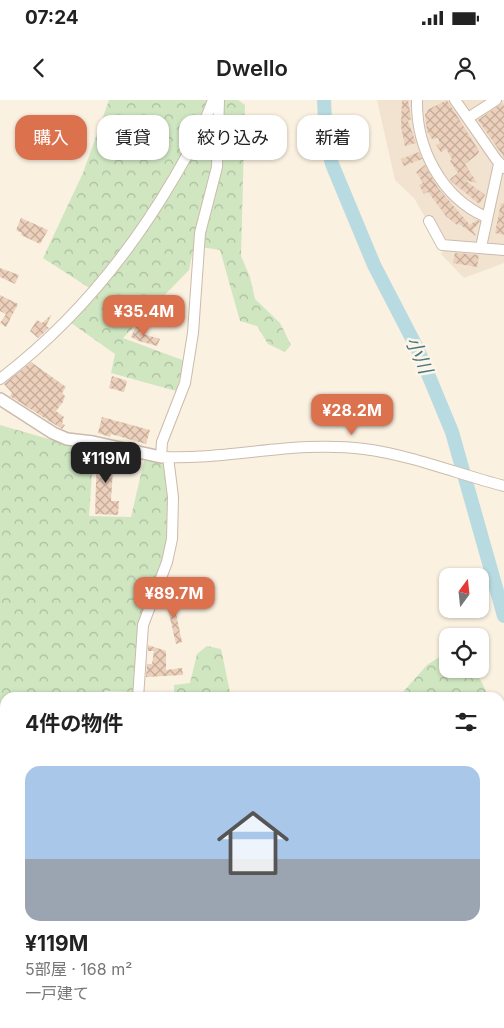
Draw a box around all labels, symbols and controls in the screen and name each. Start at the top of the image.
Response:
text: 07:24 [25,6,79,29]
icon: back [25,54,53,82]
icon: person [451,54,479,82]
text: Dwello [216,55,288,81]
chip: 購入 [15,115,87,160]
chip: 賃貸 [97,115,169,160]
chip: 絞り込み [179,115,287,160]
chip: 新着 [297,115,369,160]
pin: ¥35.4M [103,294,185,337]
text: ¥35.4M [114,301,174,321]
water label: 小川 [401,333,438,379]
pin: ¥28.2M [311,394,393,436]
text: ¥28.2M [322,400,382,420]
pin: ¥119M [71,442,141,484]
text: ¥119M [82,448,130,468]
north arrow [439,568,489,618]
map controls [439,568,489,678]
pin: ¥89.7M [133,576,215,619]
text: ¥89.7M [145,583,203,603]
button: locate [439,628,489,678]
icon: filters [452,708,480,736]
text: 4件の物件 [25,711,123,736]
icon: home [208,798,298,888]
text: ¥119M [25,931,88,956]
text: 5部屋 · 168 m² [25,959,132,979]
text: 一戸建て [25,983,89,1003]

